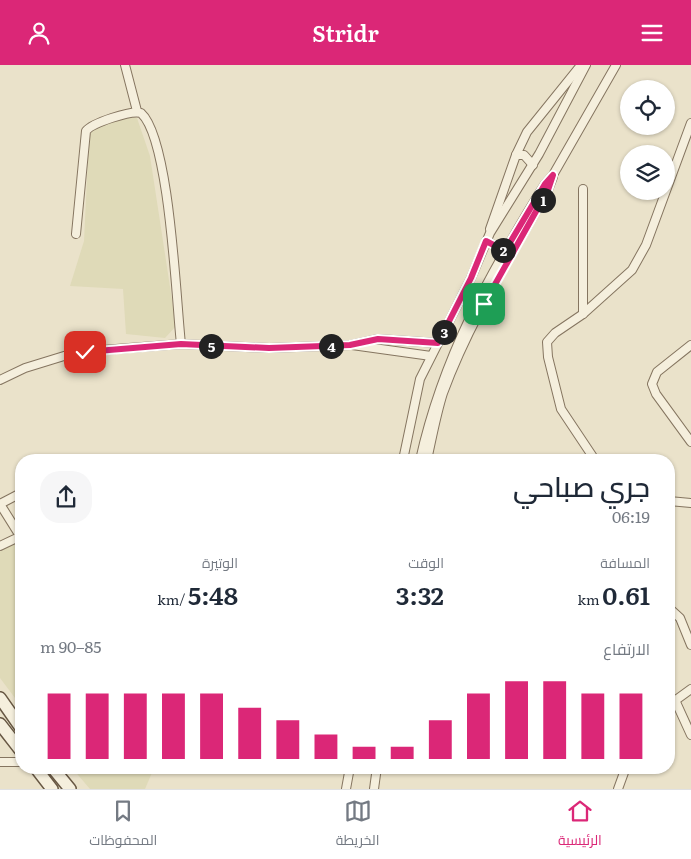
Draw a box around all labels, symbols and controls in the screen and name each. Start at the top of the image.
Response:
text: Stridr [312,16,379,49]
icon: person [25,19,53,47]
icon: menu [638,19,666,47]
map controls [620,80,675,200]
button: locate [620,80,675,135]
button: layers [620,145,675,200]
pin: 1 [530,187,556,213]
text: 1 [541,190,546,210]
pin: 2 [490,237,516,263]
text: 2 [500,240,507,260]
pin [463,283,505,325]
icon: arrive [470,290,498,318]
pin: 3 [432,319,456,345]
text: 3 [441,322,448,342]
pin [64,331,106,373]
pin: 5 [198,333,224,359]
pin: 4 [318,333,344,359]
text: 5 [208,336,215,356]
text: 4 [327,336,336,356]
icon: check [71,338,99,366]
text: جري صباحي [513,464,650,506]
button: share [40,471,92,523]
text: 06:19 [612,504,650,528]
text: الوتيرة [202,552,238,572]
text: الوقت [408,552,444,572]
text: المسافة [600,552,650,572]
text: 5:48 [188,576,238,613]
text: 3:32 [396,576,444,613]
text: 0.61 [602,576,650,613]
text: /km [157,589,188,609]
text: km [577,589,602,609]
text: 85–90 m [40,634,101,658]
text: الارتفاع [603,636,650,660]
tab: المحفوظات [89,797,157,853]
tab: الخريطة [336,797,379,853]
tab: الرئيسية [558,797,602,853]

